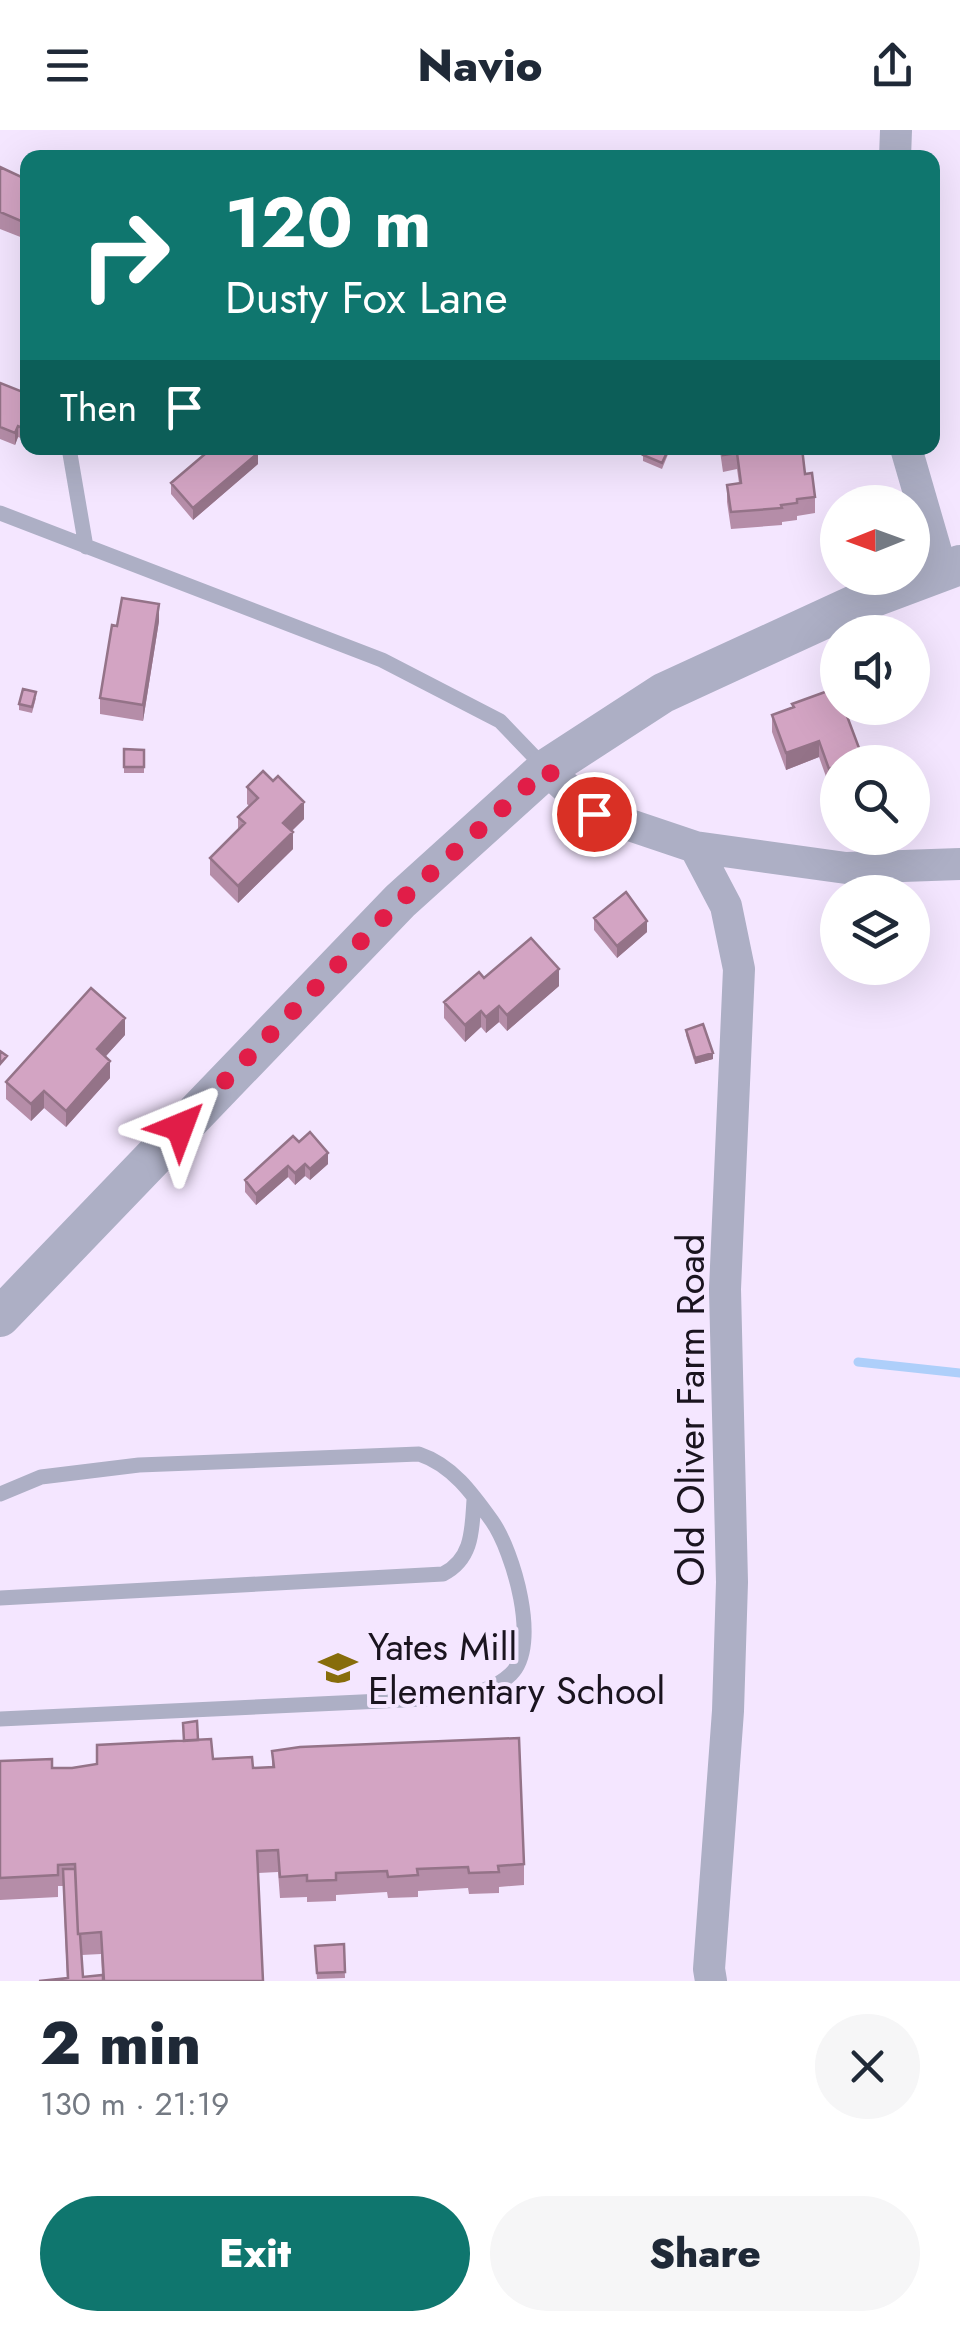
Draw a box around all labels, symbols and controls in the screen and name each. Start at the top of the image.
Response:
text: Navio [417,33,543,98]
icon: menu [40,38,95,93]
icon: share [865,38,920,93]
text: 120 m [225,172,431,273]
icon: right [60,190,190,320]
text: Dusty Fox Lane [225,265,508,330]
text: Then [60,380,137,435]
icon: arrive [157,380,212,435]
north arrow [820,485,930,595]
map controls [820,485,930,985]
button: sound [820,615,930,725]
button: search [820,745,930,855]
pin [552,772,637,857]
icon: arrive [567,787,622,842]
button: layers [820,875,930,985]
position arrow [128,1075,232,1179]
street label: Old Oliver Farm Road [663,1234,718,1586]
place label: Yates Mill Elementary School [368,1619,665,1718]
school or university icon: Yates Mill Elementary School [317,1647,359,1689]
text: 2 min [40,2000,201,2087]
button: close [815,2014,920,2119]
text: 130 m · 21:19 [40,2081,229,2127]
button: Exit [40,2196,470,2311]
button: Share [490,2196,920,2311]

